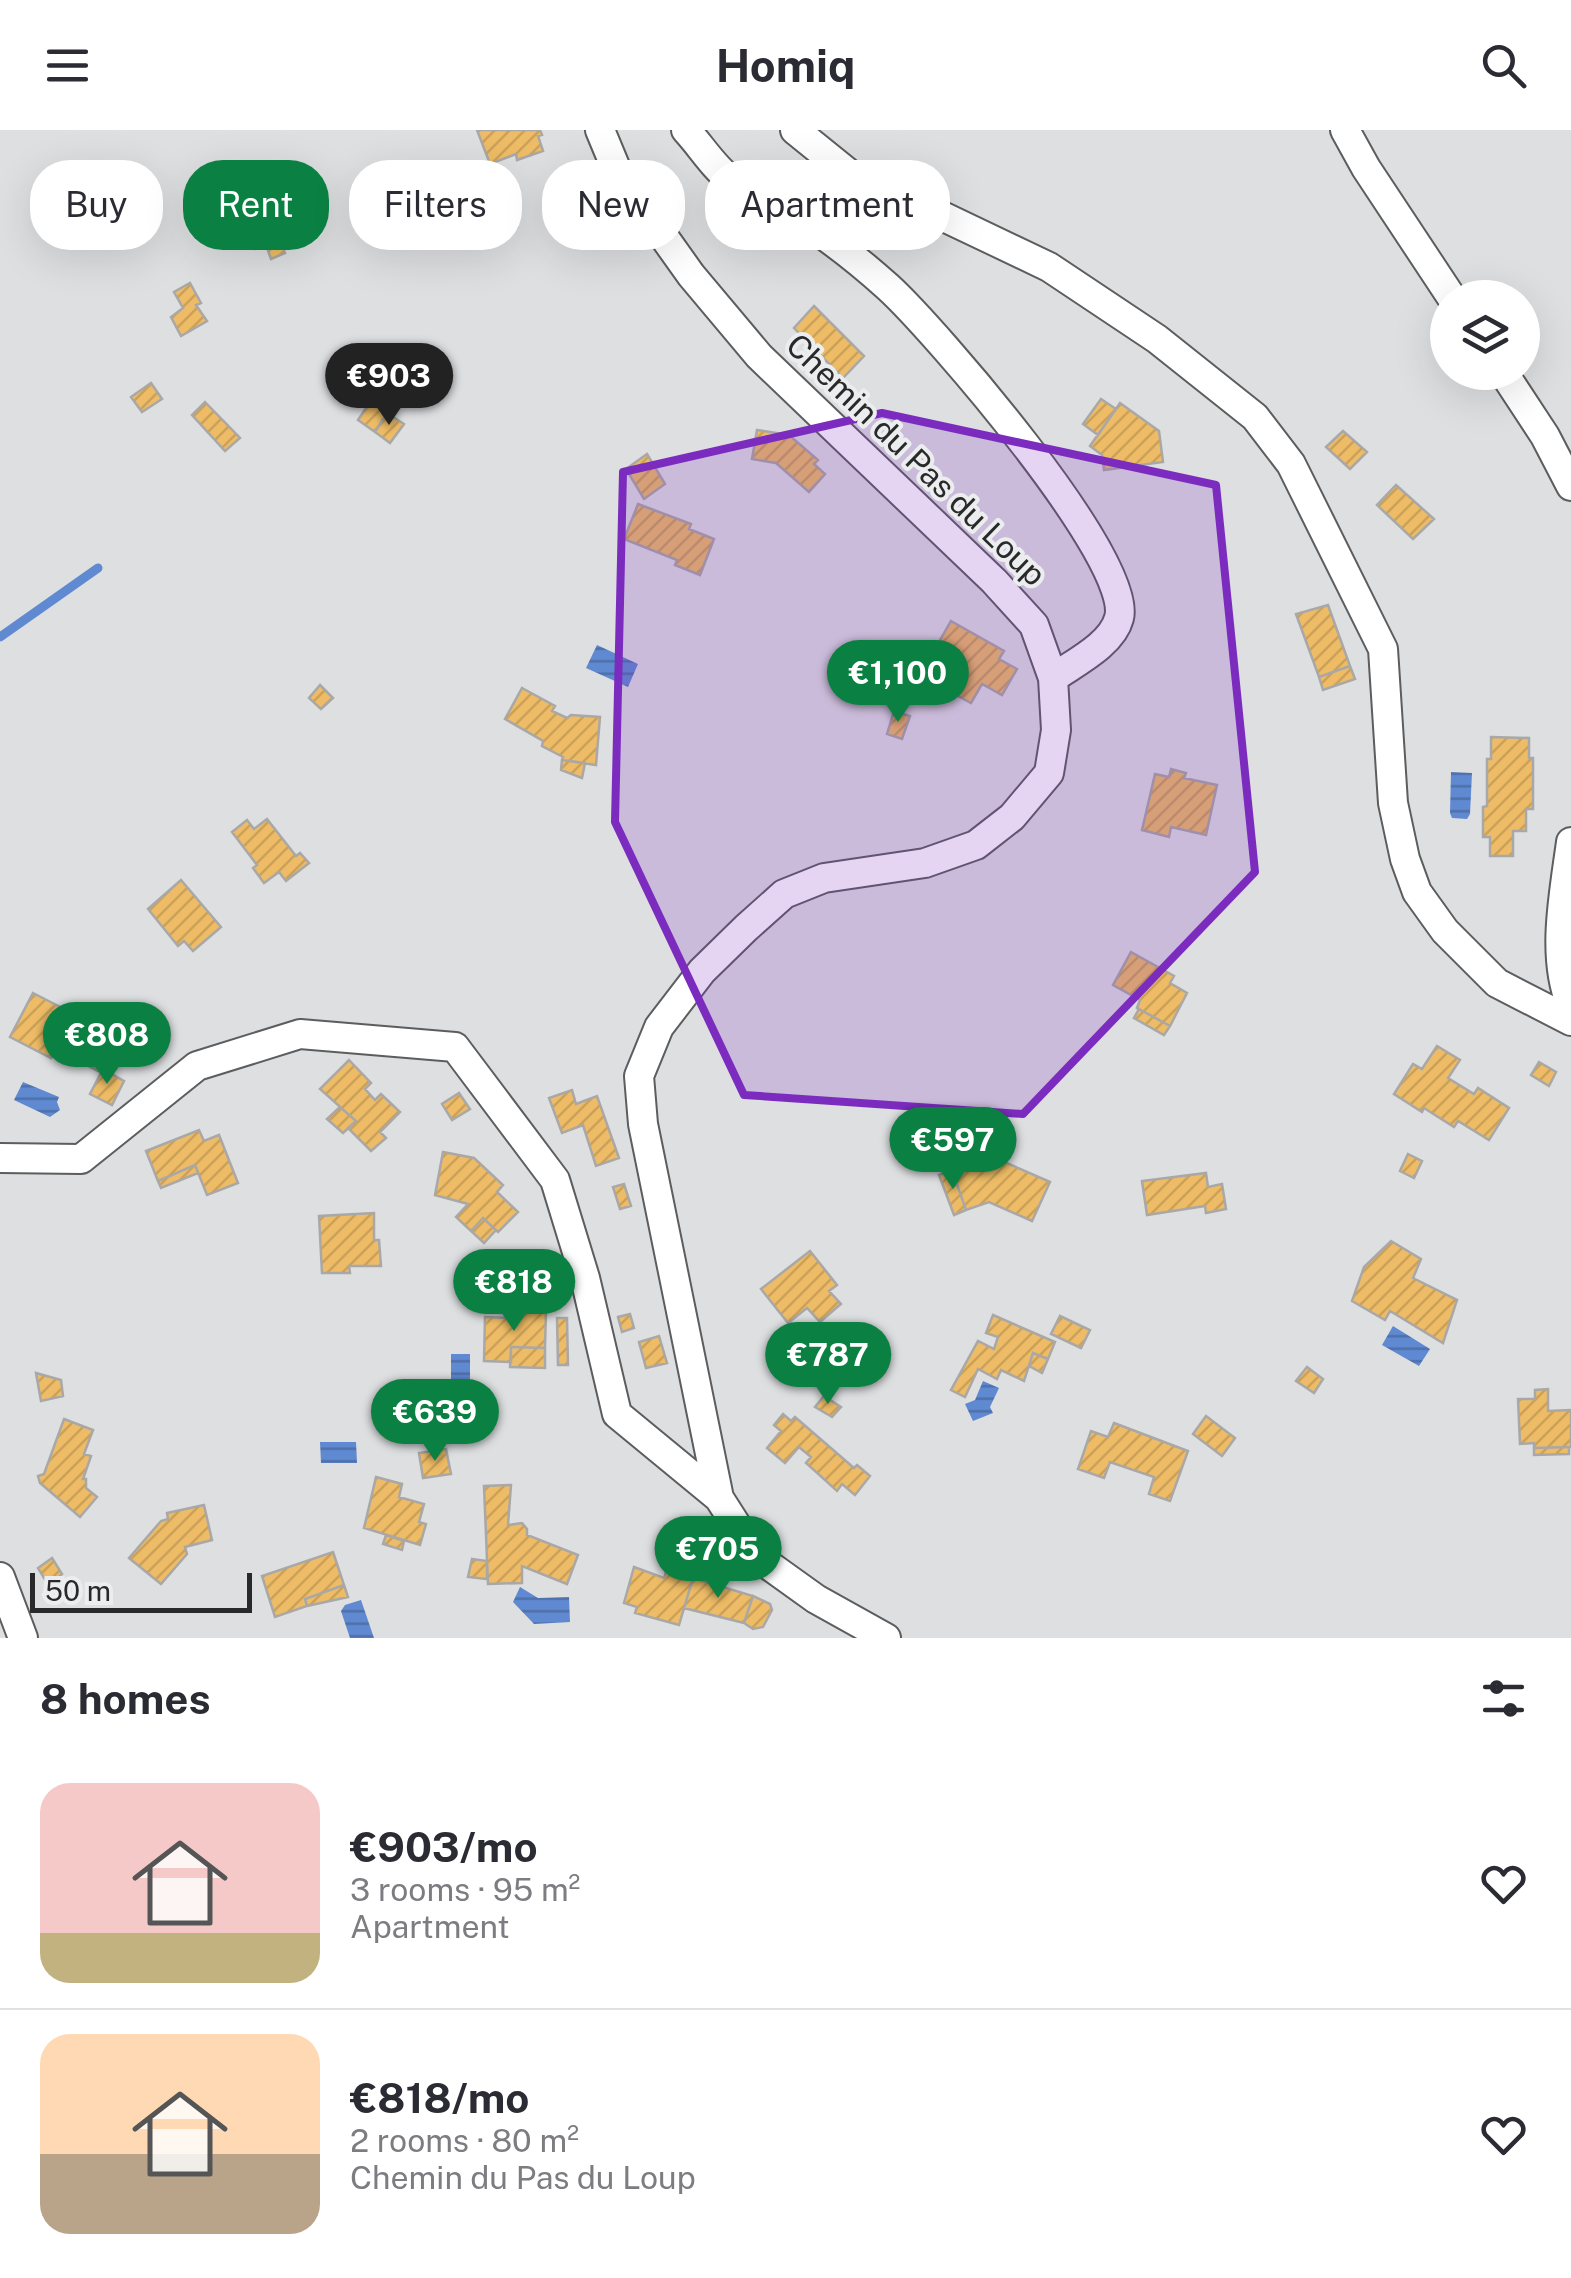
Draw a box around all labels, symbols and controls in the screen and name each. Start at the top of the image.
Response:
icon: menu [40,38,95,93]
icon: search [1476,38,1531,93]
text: Homiq [716,39,855,92]
chip: Buy [30,160,163,250]
chip: Rent [183,160,329,250]
chip: Filters [349,160,522,250]
chip: New [542,160,685,250]
chip: Apartment [705,160,950,250]
map controls [1430,280,1540,390]
button: layers [1430,280,1540,390]
street label: Chemin du Pas du Loup [779,326,1054,593]
pin: €903 [330,343,448,428]
text: €903 [347,357,431,394]
pin: €1,100 [817,640,979,725]
text: €1,100 [849,654,947,691]
pin: €808 [48,1002,166,1087]
text: €808 [65,1016,149,1053]
pin: €597 [894,1107,1012,1192]
text: €597 [911,1121,995,1158]
pin: €818 [455,1249,573,1334]
text: €818 [475,1263,553,1300]
pin: €787 [769,1322,887,1407]
text: €787 [787,1336,869,1373]
pin: €639 [376,1379,494,1464]
text: €639 [393,1393,477,1430]
pin: €705 [659,1516,777,1601]
text: €705 [677,1530,759,1567]
scale bar [30,1568,252,1612]
text: 50 m [45,1574,111,1607]
icon: filters [1476,1671,1531,1726]
text: 8 homes [40,1674,211,1723]
text: €903/mo [350,1822,538,1871]
icon: home [120,1823,240,1943]
icon: heart [1476,1856,1531,1911]
text: 3 rooms · 95 m² [350,1871,580,1908]
text: Apartment [350,1908,510,1945]
text: €818/mo [350,2073,530,2122]
icon: home [120,2074,240,2194]
icon: heart [1476,2107,1531,2162]
text: 2 rooms · 80 m² [350,2122,579,2159]
text: Chemin du Pas du Loup [350,2159,696,2196]

